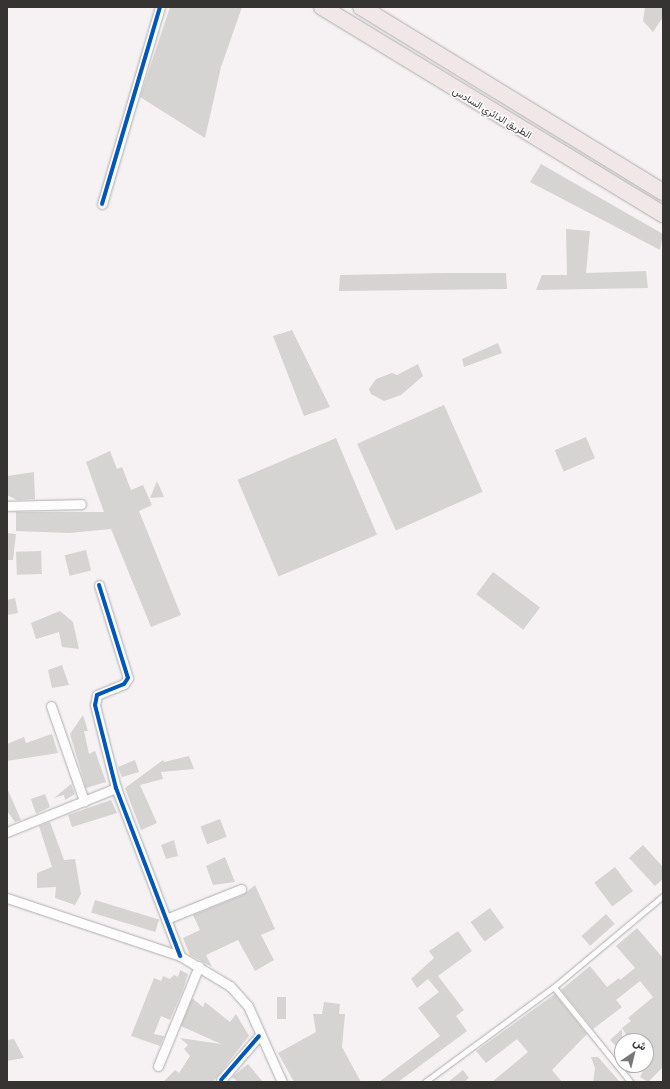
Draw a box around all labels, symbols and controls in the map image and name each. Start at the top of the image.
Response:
street label: الطريق الدائري السادس [450,85,534,141]
north arrow [614,1033,654,1073]
text: ش [631,1034,650,1053]

